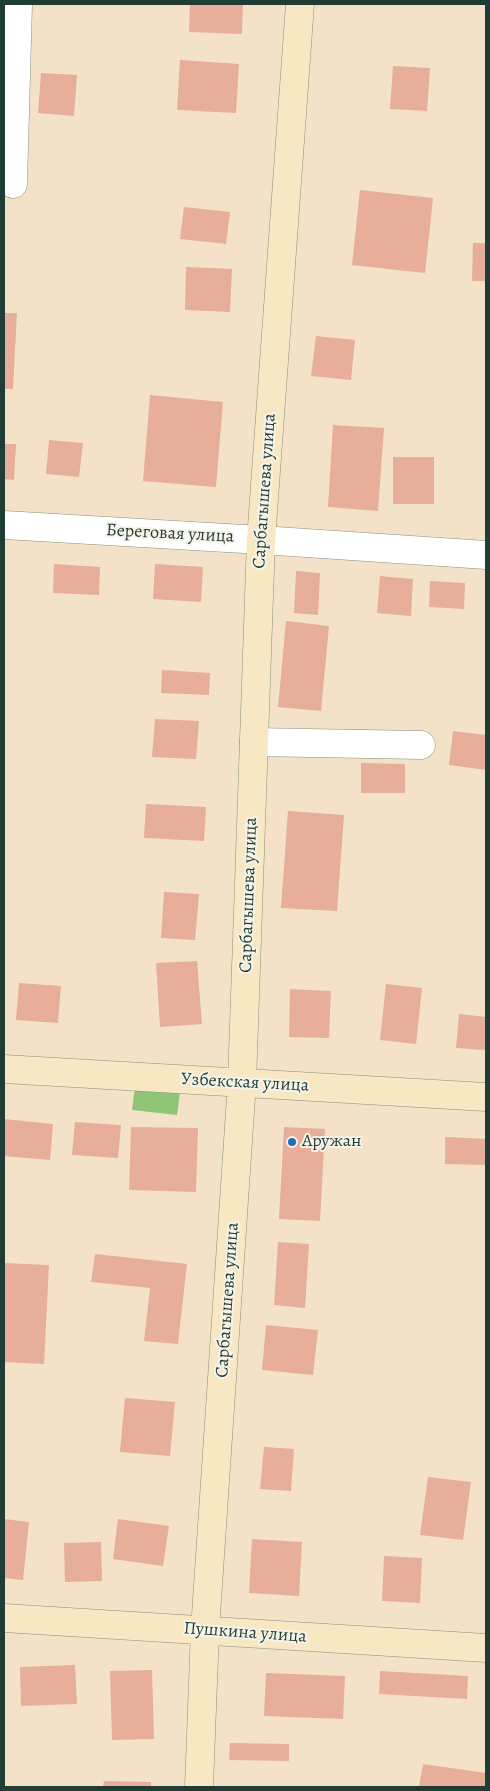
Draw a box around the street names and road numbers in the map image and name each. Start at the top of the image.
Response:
street label: Сарбагышева улица [249,413,281,569]
street label: Береговая улица [105,520,235,548]
street label: Сарбагышева улица [235,817,263,973]
street label: Узбекская улица [180,1069,310,1097]
street label: Сарбагышева улица [212,1222,244,1378]
street label: Пушкина улица [183,1618,307,1648]

